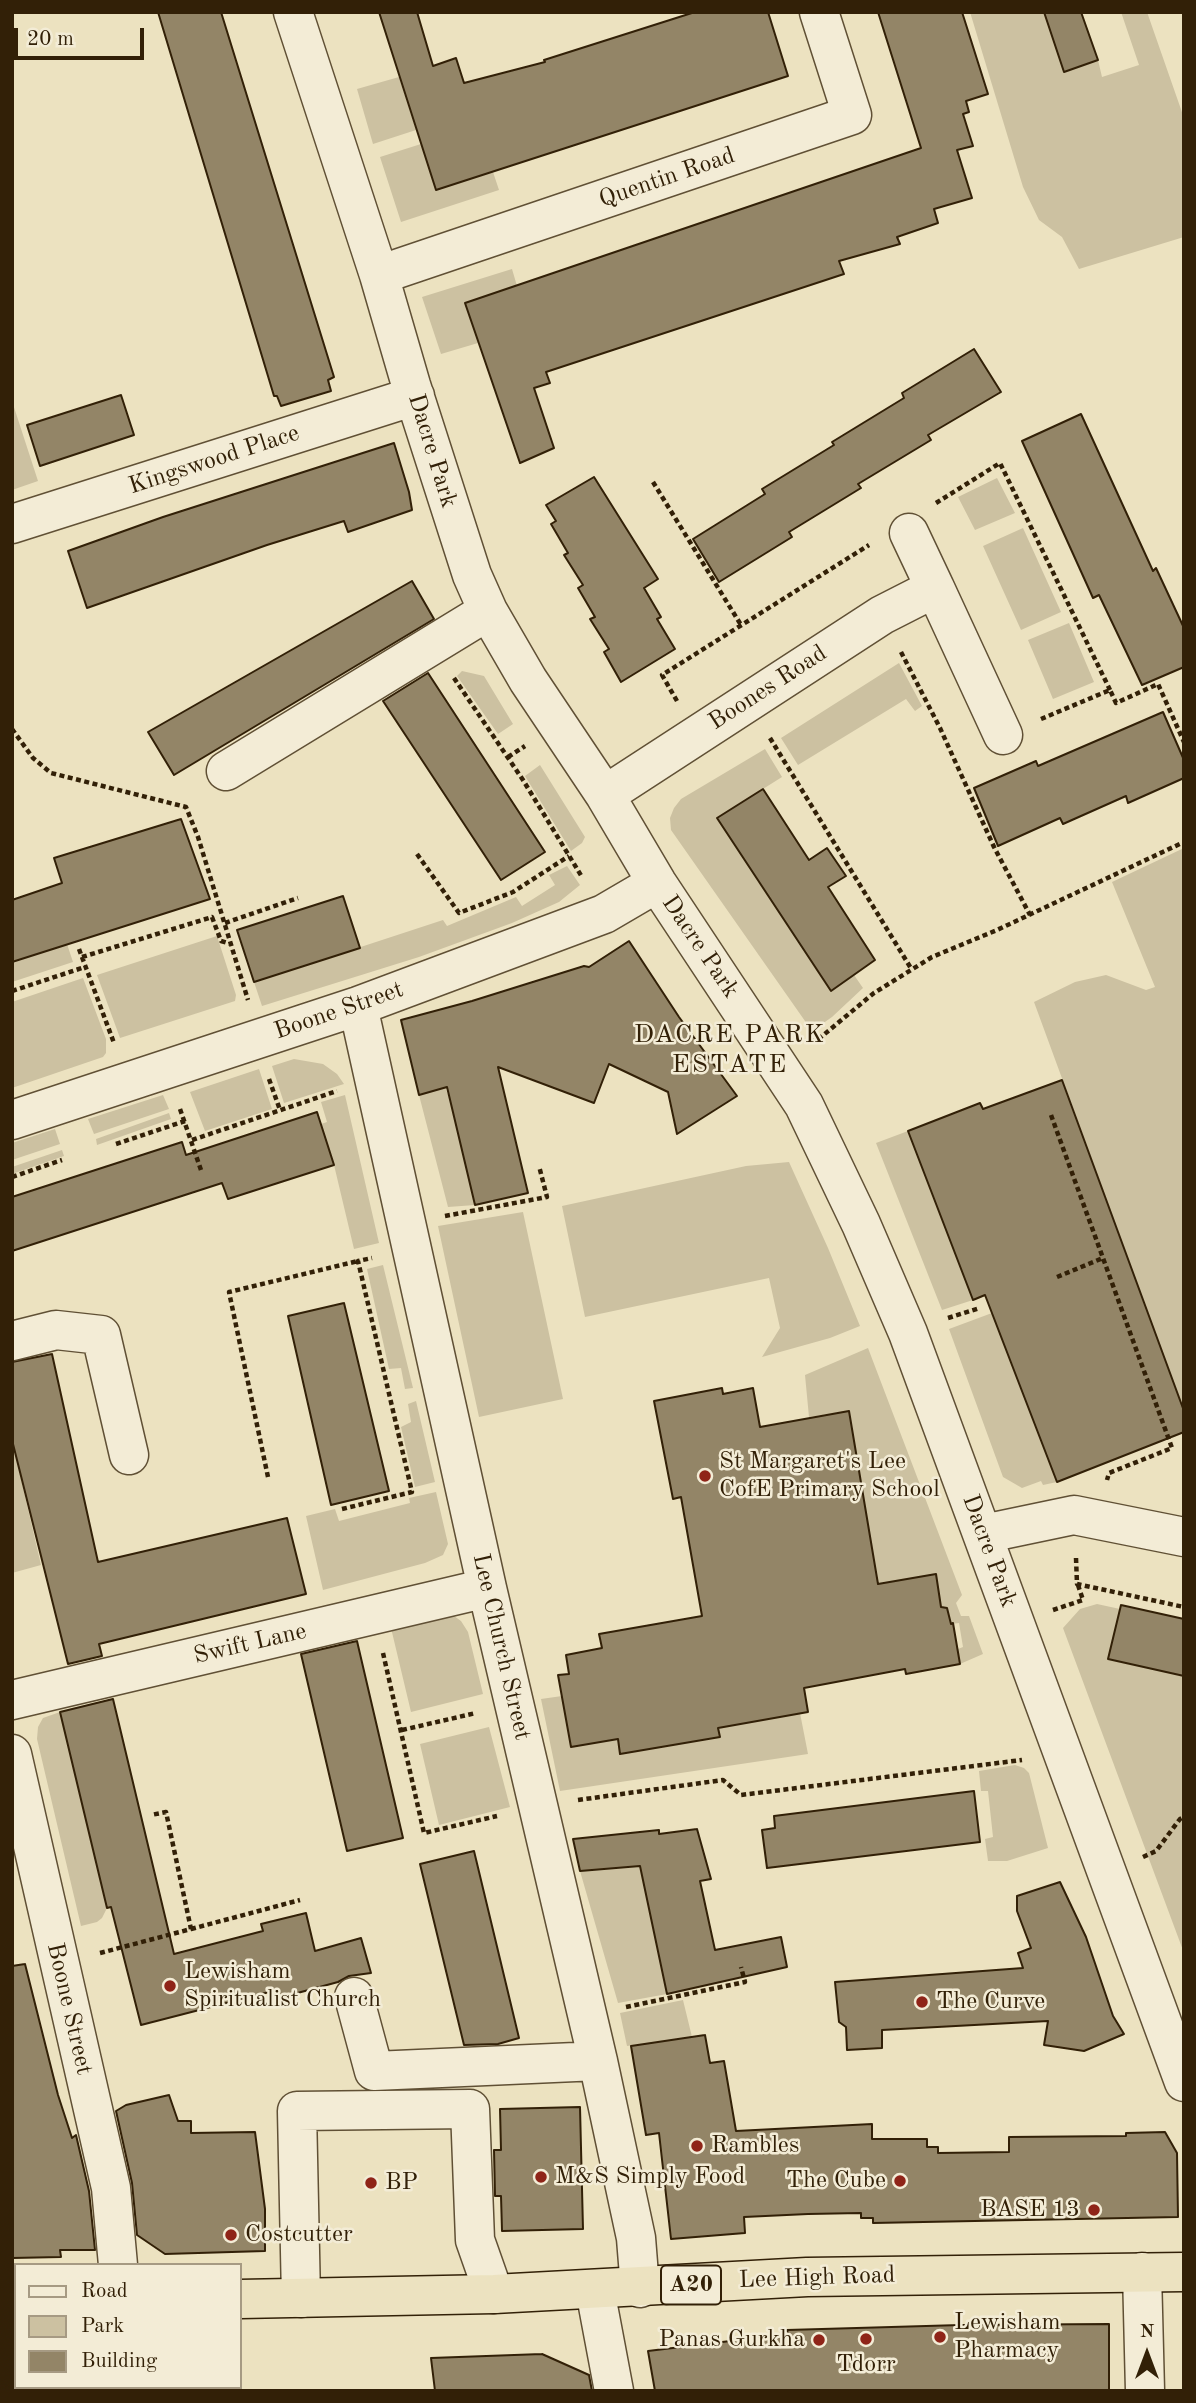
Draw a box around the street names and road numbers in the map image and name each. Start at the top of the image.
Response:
street label: Quentin Road [595,141,739,215]
street label: Dacre Park [401,390,463,512]
street label: Kingswood Place [125,419,303,501]
street label: Boones Road [704,639,832,737]
street label: Dacre Park [655,890,745,1004]
street label: Boone Street [271,975,407,1047]
street label: Dacre Park [955,1491,1023,1611]
street label: Lee Church Street [466,1551,536,1743]
street label: Swift Lane [191,1617,309,1671]
street label: Boone Street [40,1940,98,2078]
street label: Lee High Road [738,2261,896,2295]
road number: A20 [661,2266,721,2304]

